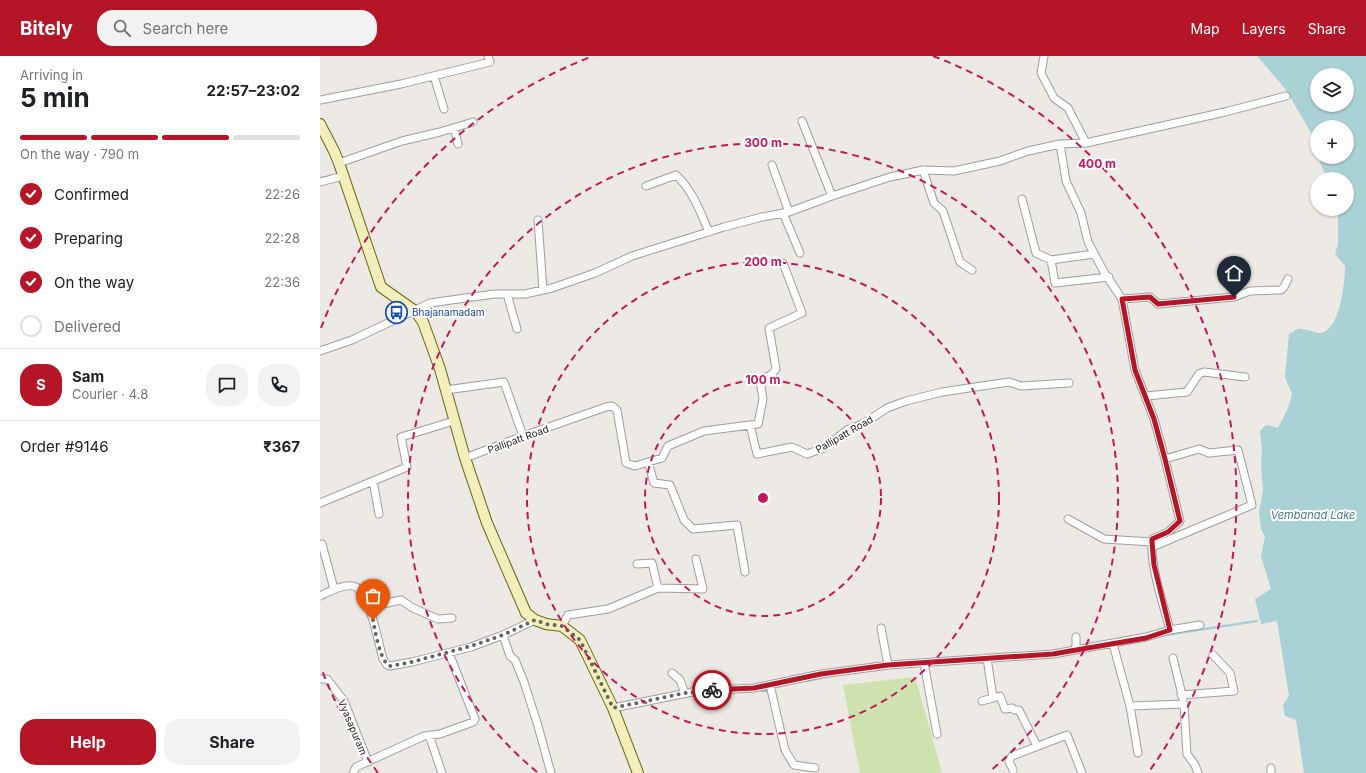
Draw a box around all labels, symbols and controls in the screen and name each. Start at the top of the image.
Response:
search box [97,10,377,46]
text: Bitely [20,17,73,40]
icon: search [111,17,133,39]
text: Search here [143,19,228,38]
text: Map [1191,20,1220,37]
text: Layers [1242,20,1286,37]
text: Share [1308,20,1346,37]
text: Arriving in [20,67,83,83]
map controls [1310,68,1354,216]
button: layers [1310,68,1354,112]
text: 22:57–23:02 [207,81,300,100]
text: 5 min [20,82,90,113]
button: + [1310,120,1354,164]
text: 300 m [744,135,782,150]
text: On the way · 790 m [20,146,139,162]
text: 400 m [1078,156,1116,171]
button: − [1310,172,1354,216]
icon: check [20,183,42,205]
text: Confirmed [54,185,129,204]
text: 22:26 [264,186,300,202]
icon: check [20,227,42,249]
text: Preparing [54,229,123,248]
text: 22:28 [264,230,300,246]
text: 200 m [744,254,782,269]
pin [1217,256,1251,297]
icon: home [1223,262,1245,284]
icon: check [20,271,42,293]
text: On the way [54,273,134,292]
text: 22:36 [264,274,300,290]
bus stop icon: Bhajanamadam [383,299,409,325]
place label: Bhajanamadam [412,306,485,318]
text: Delivered [54,317,121,336]
button: chat [206,364,248,406]
button: phone [258,364,300,406]
text: Sam [72,367,104,386]
text: 100 m [745,372,781,387]
text: S [36,375,46,394]
text: Courier · 4.8 [72,386,148,402]
street label: Pallipatt Road [813,413,875,455]
street label: Pallipatt Road [486,422,550,456]
text: Order #9146 [20,437,109,456]
text: ₹367 [263,437,300,456]
centre of rings [756,491,770,505]
water label: Vembanad Lake [1271,508,1355,522]
pin [356,579,390,620]
icon: bag [362,585,384,607]
courier [692,670,732,710]
icon: bike [701,679,723,701]
street label: Vyasapuram [336,697,370,757]
button: Help [20,719,156,765]
button: Share [164,719,300,765]

